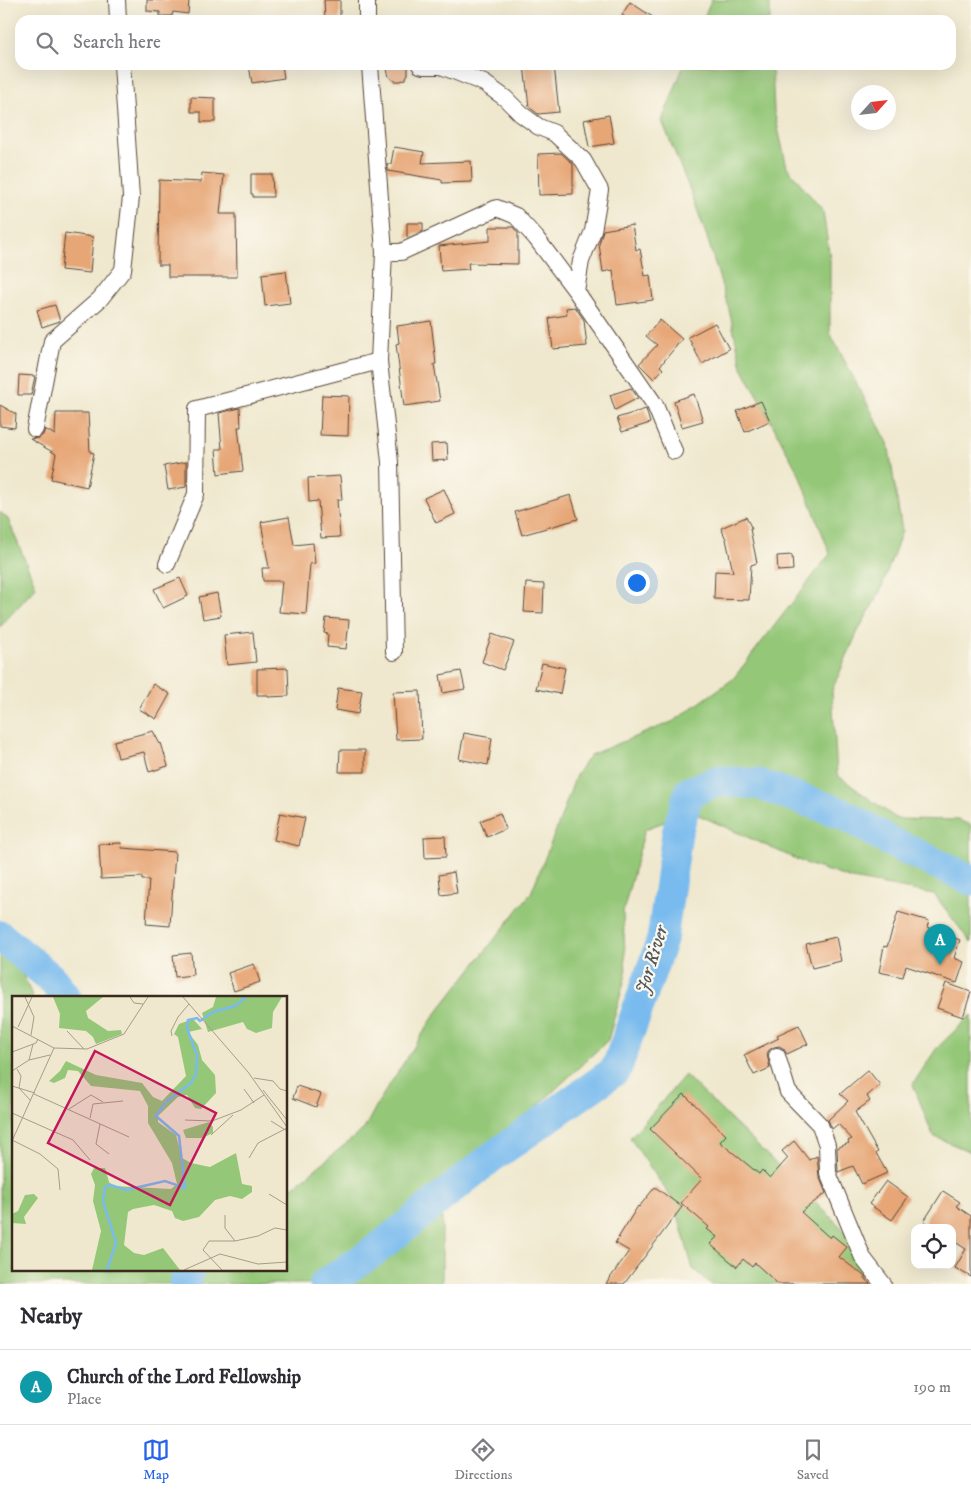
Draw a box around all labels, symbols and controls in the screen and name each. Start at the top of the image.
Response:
search box [15,15,956,70]
icon: search [33,29,61,57]
text: Search here [73,31,161,54]
north arrow [851,85,896,130]
your location [624,570,650,596]
water label: Jor River [631,921,674,997]
pin: A [924,924,956,965]
inset map [12,996,288,1272]
map controls [911,1224,956,1269]
button: locate [911,1224,956,1269]
text: Nearby [20,1304,82,1330]
text: Church of the Lord Fellowship [67,1366,301,1389]
text: A [31,1377,41,1397]
text: 190 m [913,1377,951,1397]
text: Place [67,1389,101,1409]
tab: Map [142,1436,170,1484]
tab: Directions [454,1436,512,1484]
tab: Saved [797,1436,829,1484]

